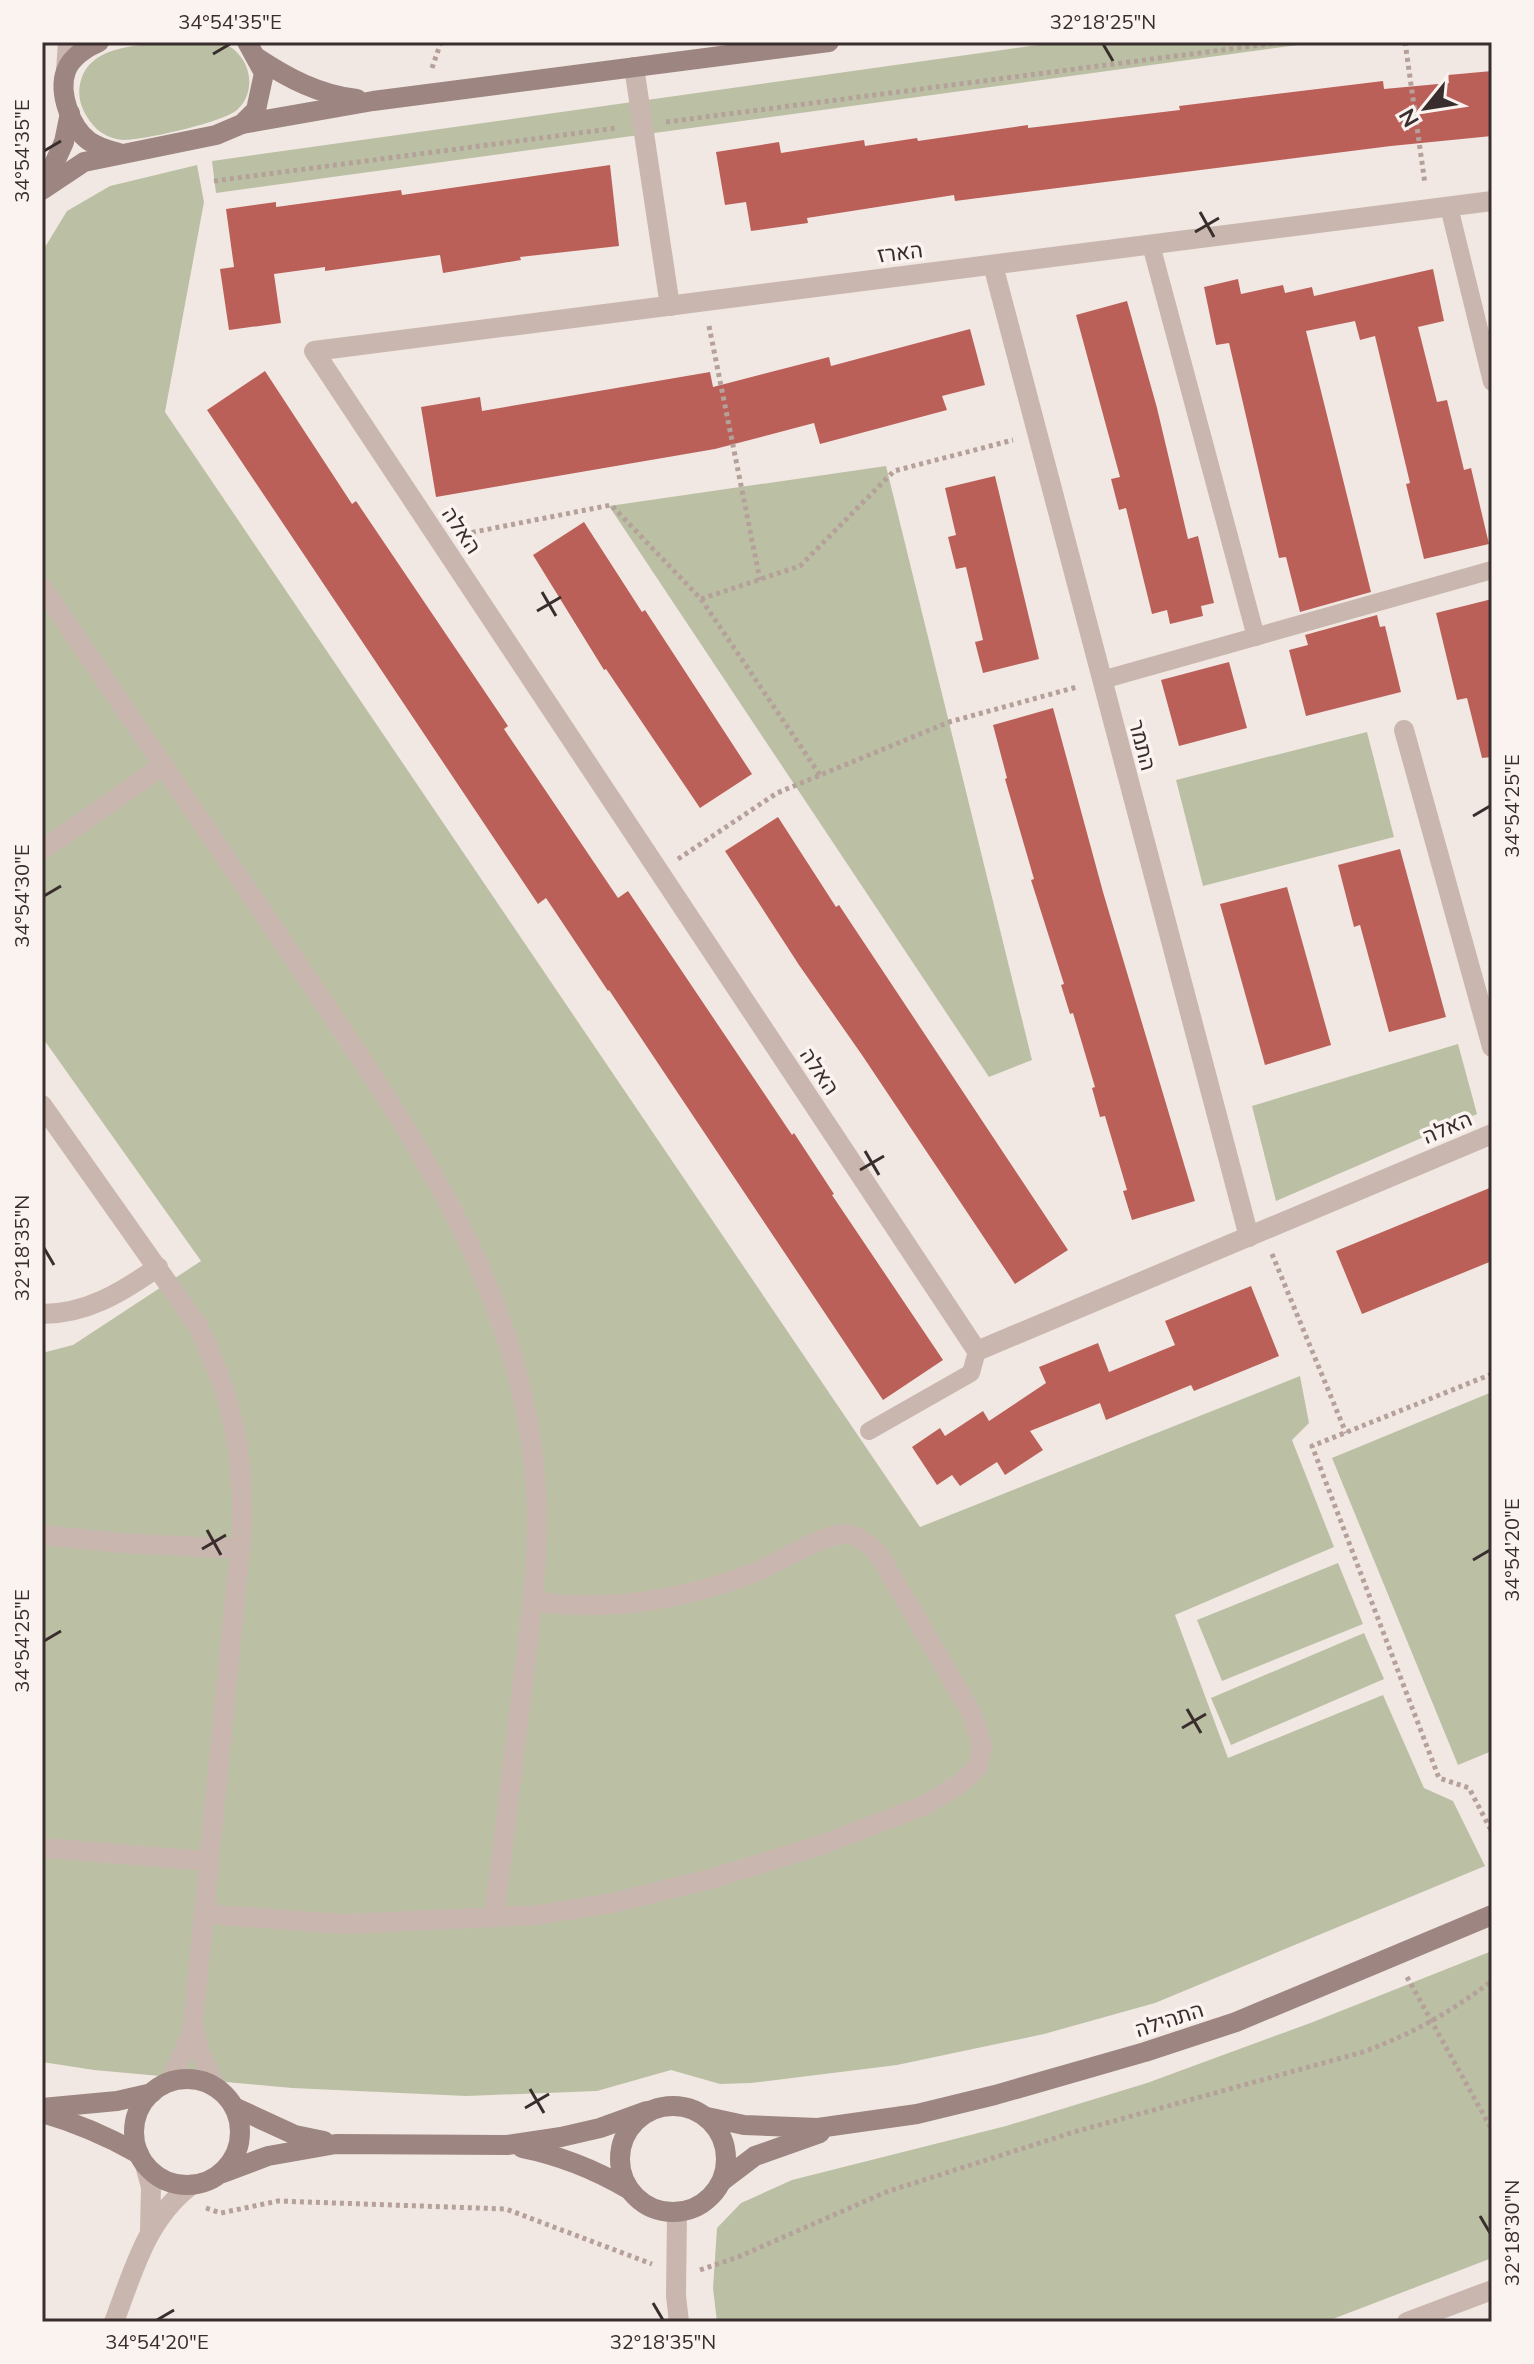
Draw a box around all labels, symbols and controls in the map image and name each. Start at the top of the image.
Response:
text: 34°54'35"E [178,9,282,34]
text: 32°18'25"N [1050,9,1156,34]
north arrow [1386,68,1466,148]
text: 34°54'35"E [9,99,34,203]
text: N [1392,104,1425,132]
street label: הארז [876,235,924,269]
street label: האלה [436,501,488,559]
street label: התמר [1123,717,1163,773]
text: 34°54'25"E [1499,754,1524,858]
text: 34°54'30"E [9,844,34,948]
street label: האלה [794,1042,846,1100]
street label: האלה [1418,1104,1476,1150]
text: 32°18'35"N [9,1195,34,1301]
text: 34°54'20"E [1499,1498,1524,1602]
text: 34°54'25"E [9,1589,34,1693]
street label: התהילה [1131,1995,1207,2043]
text: 32°18'30"N [1499,2180,1524,2286]
text: 34°54'20"E [105,2329,209,2354]
text: 32°18'35"N [610,2329,716,2354]

